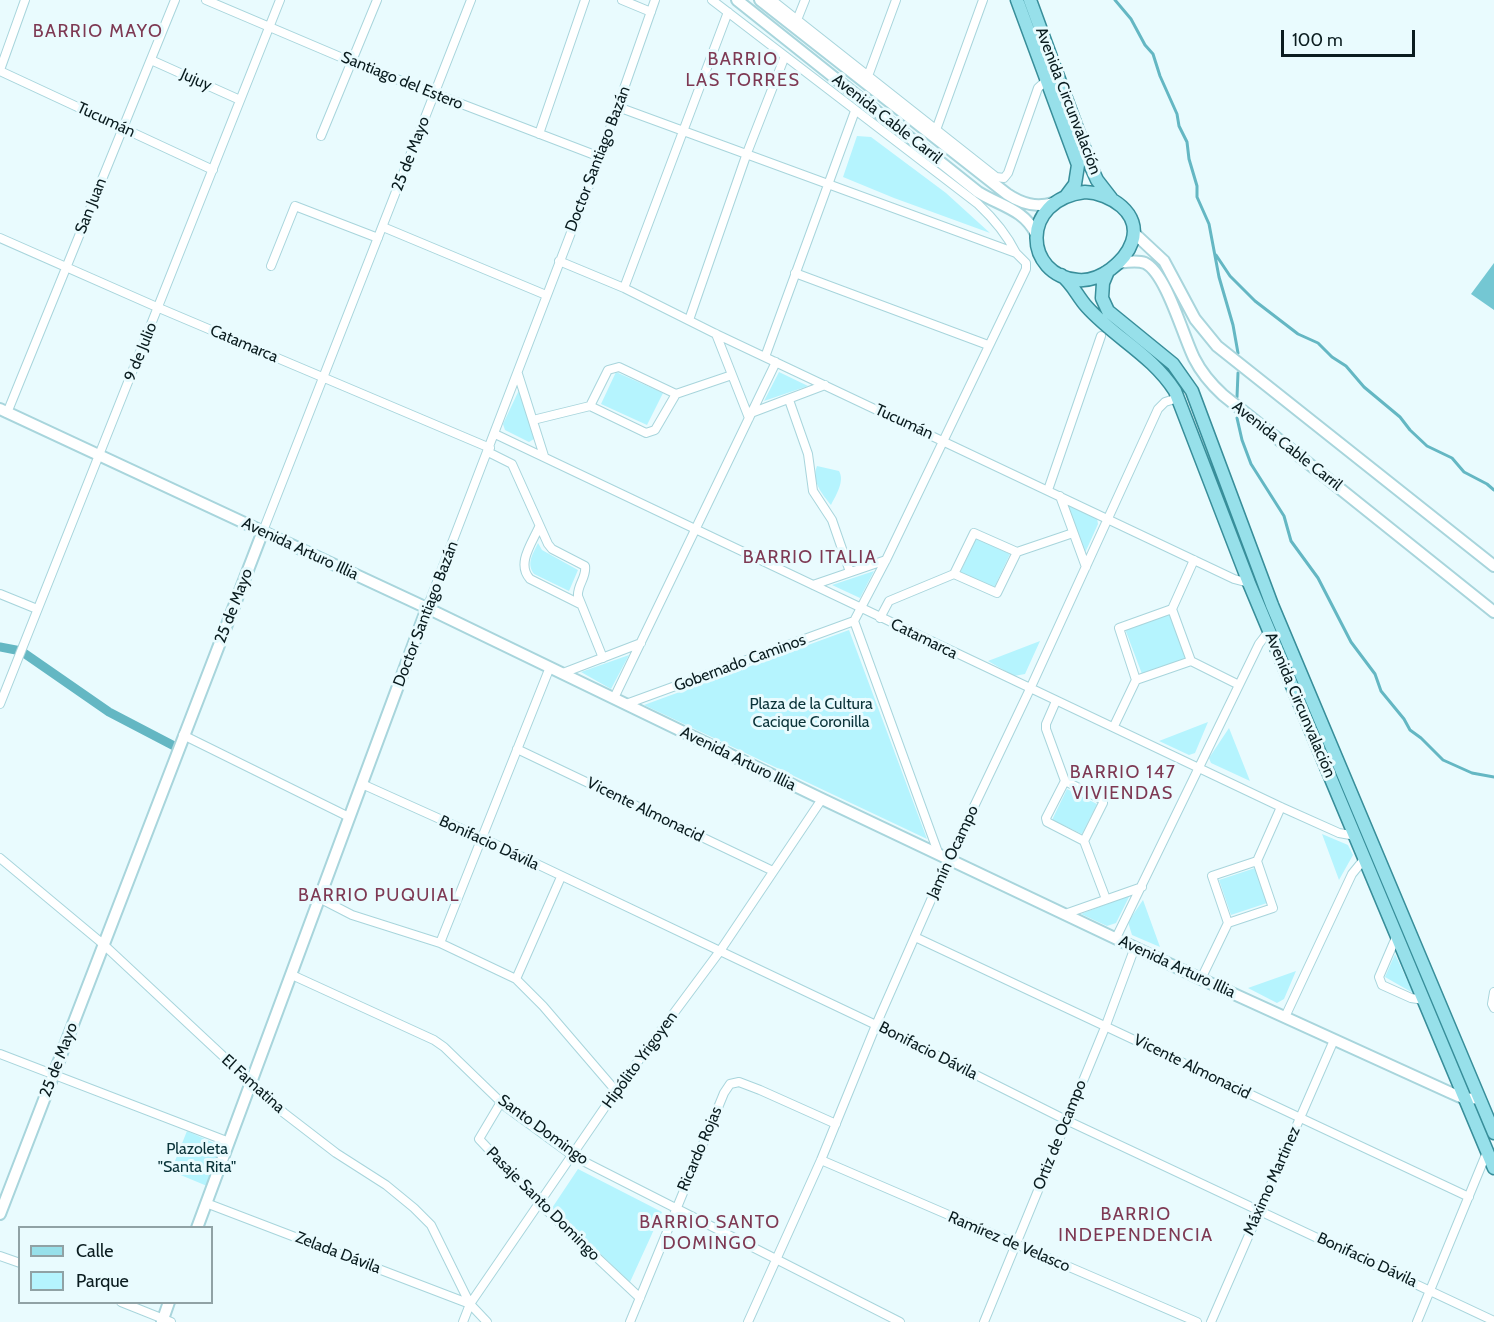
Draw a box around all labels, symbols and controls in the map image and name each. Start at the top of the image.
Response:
scale bar [1284,18,1418,56]
district label: BARRIO MAYO [33,21,163,43]
street label: Avenida Circunvalación [1031,25,1105,177]
text: 100 m [1292,29,1343,51]
street label: Santiago del Estero [338,48,466,114]
district label: BARRIO LAS TORRES [686,49,800,92]
street label: Jujuy [177,65,215,95]
street label: Avenida Cable Carril [828,70,946,168]
street label: Doctor Santiago Bazán [561,83,635,235]
street label: Tucumán [74,98,138,142]
street label: 25 de Mayo [388,114,434,194]
street label: San Juan [71,175,111,237]
street label: 9 de Julio [121,320,161,384]
street label: Catamarca [207,321,281,367]
street label: Avenida Cable Carril [1228,397,1346,495]
street label: Tucumán [872,400,936,444]
street label: Avenida Arturo Illia [239,514,361,584]
street label: Doctor Santiago Bazán [389,538,463,690]
district label: BARRIO ITALIA [743,547,877,569]
street label: 25 de Mayo [211,566,257,646]
street label: Catamarca [887,615,961,663]
street label: Avenida Circunvalación [1261,629,1339,781]
street label: Gobernado Caminos [671,630,809,696]
park label: Plaza de la Cultura Cacique Coronilla [749,694,873,732]
street label: Avenida Arturo Illia [677,723,799,795]
district label: BARRIO 147 VIVIENDAS [1070,762,1176,804]
street label: Vicente Almonacid [583,773,707,847]
street label: Jamín Ocampo [923,802,983,902]
street label: Bonifacio Dávila [436,811,542,875]
district label: BARRIO PUQUIAL [298,885,460,907]
street label: Avenida Arturo Illia [1116,932,1238,1002]
street label: Hipólito Yrigoyen [598,1008,682,1112]
street label: Bonifacio Dávila [875,1018,981,1084]
street label: 25 de Mayo [36,1020,82,1100]
street label: Vicente Almonacid [1130,1030,1254,1104]
street label: El Famatina [217,1051,289,1117]
street label: Ortiz de Ocampo [1029,1077,1091,1193]
street label: Santo Domingo [494,1091,592,1169]
street label: Ricardo Rojas [674,1104,726,1194]
street label: Máximo Martinez [1239,1124,1305,1238]
park label: Plazoleta "Santa Rita" [158,1139,236,1177]
street label: Pasaje Santo Domingo [482,1143,604,1265]
district label: BARRIO INDEPENDENCIA [1058,1204,1214,1246]
street label: Ramírez de Velasco [945,1208,1073,1276]
district label: BARRIO SANTO DOMINGO [639,1212,781,1254]
legend [18,1226,213,1304]
street label: Zelada Dávila [293,1228,383,1278]
street label: Bonifacio Dávila [1314,1228,1420,1292]
text: Calle [76,1240,113,1262]
text: Parque [76,1270,129,1292]

